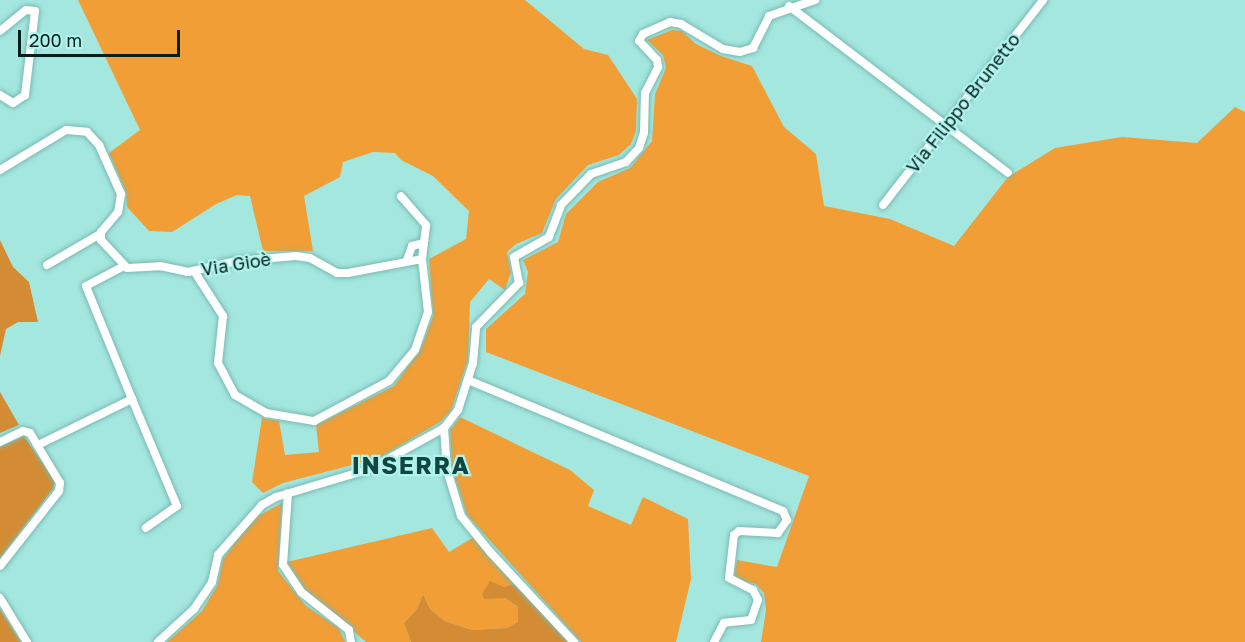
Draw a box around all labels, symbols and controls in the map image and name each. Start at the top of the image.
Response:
scale bar [21,18,183,56]
text: 200 m [29,29,82,51]
street label: Via Filippo Brunetto [902,29,1024,177]
street label: Via Gioè [200,248,272,280]
district label: INSERRA [352,451,470,479]

